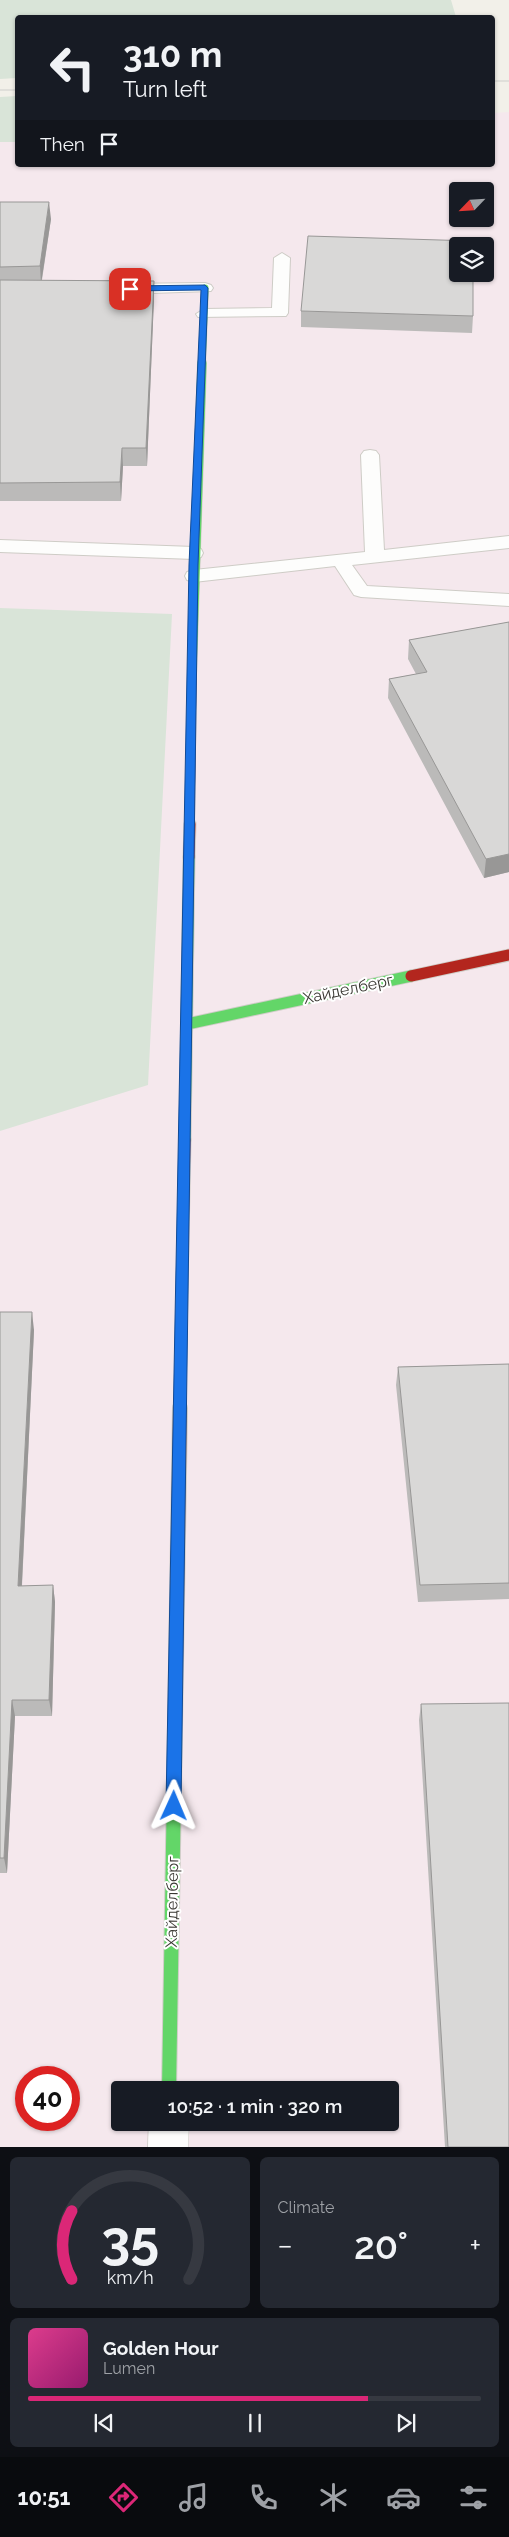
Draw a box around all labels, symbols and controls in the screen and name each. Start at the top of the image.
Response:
text: 310 m [123,34,222,75]
icon: left [40,35,105,100]
text: Turn left [123,76,207,102]
icon: arrive [95,130,123,158]
text: Then [40,133,85,155]
north arrow [449,182,494,228]
map controls [449,182,494,282]
button: layers [449,237,494,282]
pin [109,268,151,310]
icon: arrive [116,275,144,303]
street label: Хайделберг [301,970,395,1008]
position arrow [147,1779,199,1831]
street label: Хайделберг [162,1856,182,1948]
speed limit sign: 40 [15,2066,80,2131]
text: 10:52 · 1 min · 320 m [168,2095,342,2117]
text: Climate [278,2198,334,2217]
text: 35 [101,2209,159,2270]
text: 20° [354,2223,408,2268]
text: − [278,2229,293,2262]
text: + [469,2229,481,2262]
text: km/h [106,2267,153,2288]
text: Golden Hour [103,2337,219,2359]
text: Lumen [103,2359,155,2378]
icon: previous [90,2409,118,2437]
icon: pause [241,2409,269,2437]
icon: next [392,2409,420,2437]
icon: directions [106,2480,141,2515]
icon: music [176,2480,211,2515]
icon: phone [246,2480,281,2515]
icon: climate [316,2480,351,2515]
icon: car [386,2480,421,2515]
icon: filters [456,2480,491,2515]
text: 10:51 [18,2484,70,2510]

